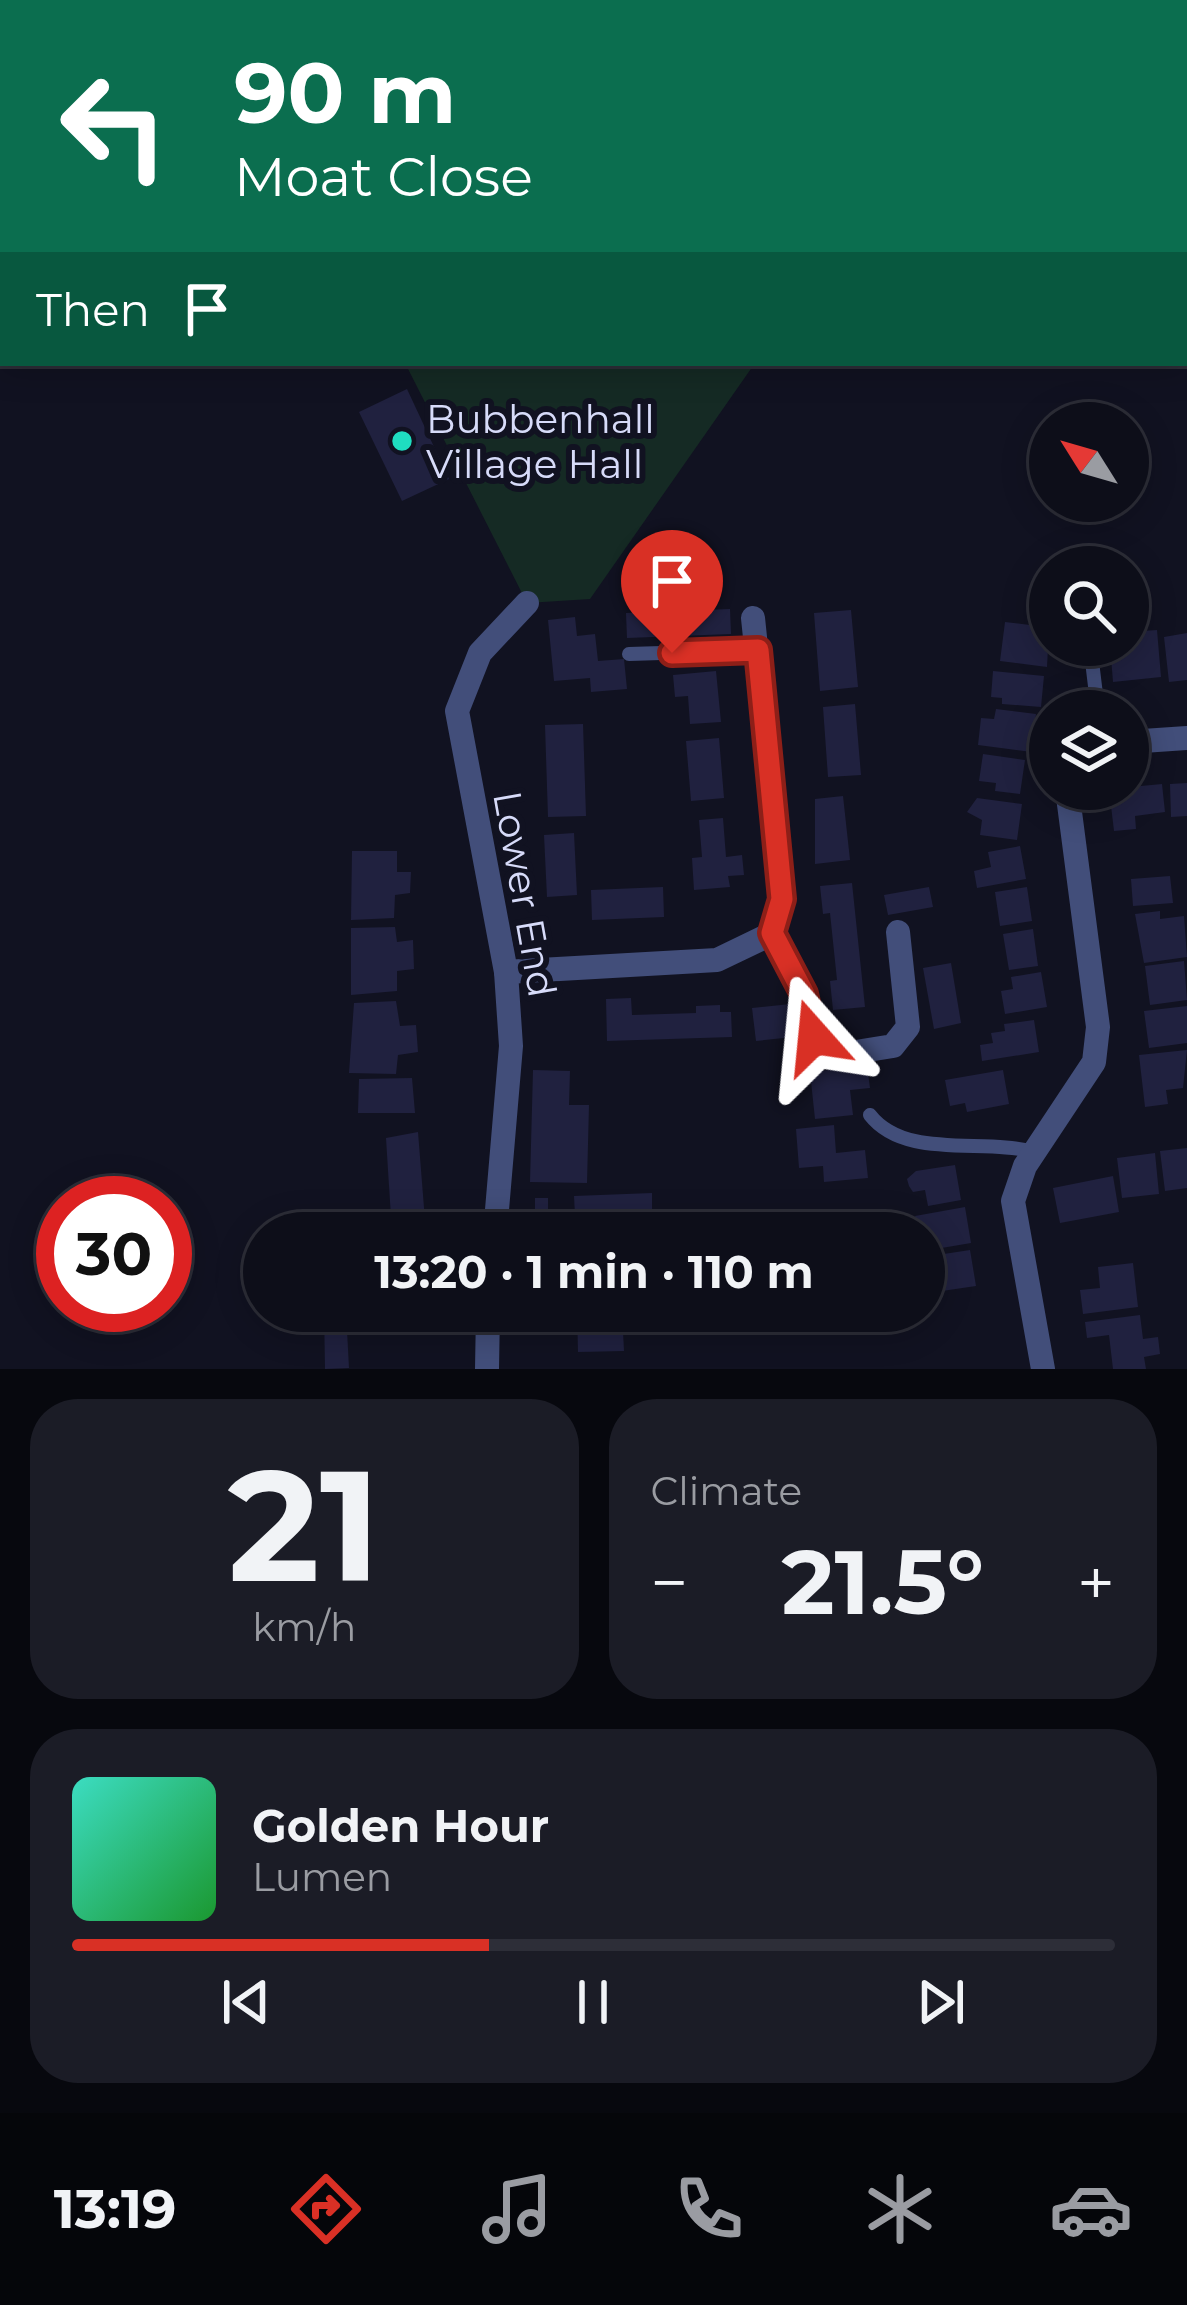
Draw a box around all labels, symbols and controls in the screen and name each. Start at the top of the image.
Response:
text: 90 m [234,42,456,144]
icon: left [36,48,192,204]
text: Moat Close [234,144,533,210]
icon: arrive [174,276,240,342]
text: Then [36,282,150,337]
place label: Bubbenhall Village Hall [426,395,655,488]
north arrow [1029,402,1149,522]
map controls [1029,402,1149,810]
marker: Bubbenhall Village Hall [389,428,415,454]
pin [621,530,723,653]
button: search [1029,546,1149,666]
icon: arrive [639,548,705,614]
button: layers [1029,690,1149,810]
street label: Lower End [483,787,567,1001]
position arrow [751,974,877,1100]
speed limit sign: 30 [36,1176,192,1332]
text: 13:20 · 1 min · 110 m [374,1244,814,1299]
text: 21 [228,1430,381,1620]
text: Climate [651,1467,802,1515]
text: 21.5° [781,1527,984,1637]
text: − [651,1542,688,1623]
text: + [1077,1542,1115,1623]
text: km/h [252,1603,356,1651]
text: Golden Hour [252,1798,549,1853]
text: Lumen [252,1853,392,1901]
icon: previous [213,1969,279,2035]
icon: pause [560,1969,626,2035]
icon: next [908,1969,974,2035]
icon: directions [284,2167,368,2251]
icon: music [475,2167,559,2251]
icon: phone [667,2167,751,2251]
icon: climate [858,2167,942,2251]
icon: car [1049,2167,1133,2251]
text: 13:19 [54,2176,177,2242]

